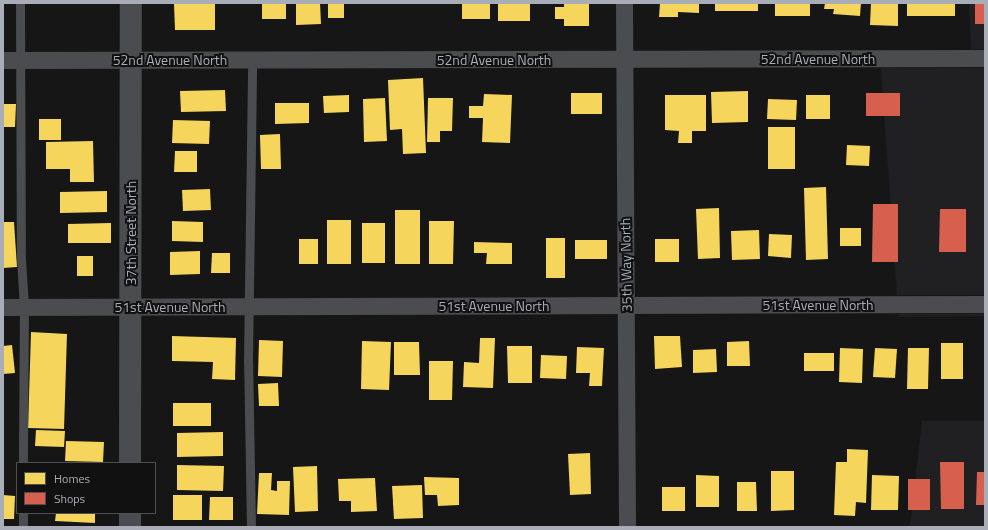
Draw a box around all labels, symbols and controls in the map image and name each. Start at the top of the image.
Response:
street label: 52nd Avenue North [761,51,875,67]
street label: 52nd Avenue North [113,52,227,68]
street label: 52nd Avenue North [437,52,551,68]
street label: 37th Street North [123,181,139,285]
street label: 35th Way North [617,218,635,312]
street label: 51st Avenue North [762,297,874,313]
street label: 51st Avenue North [438,298,550,314]
street label: 51st Avenue North [114,299,226,315]
legend [16,462,156,514]
text: Homes [54,469,90,488]
text: Shops [54,489,85,508]

